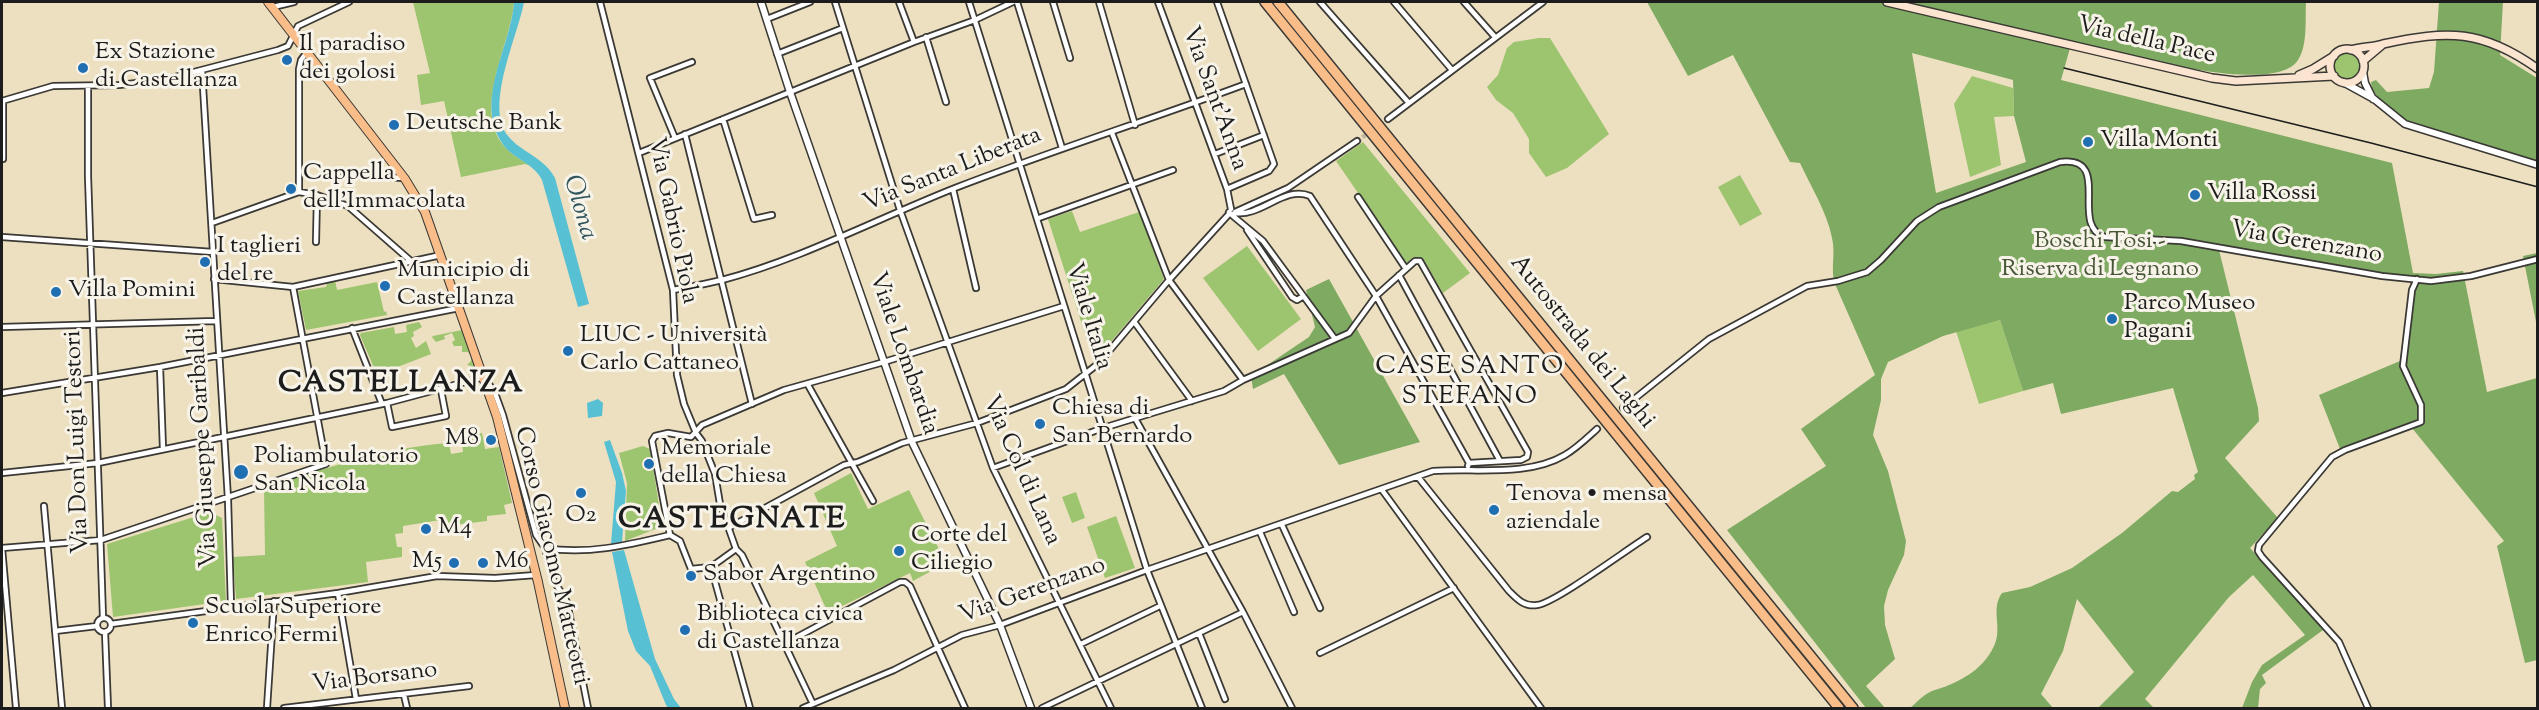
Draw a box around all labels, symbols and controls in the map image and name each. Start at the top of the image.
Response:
street label: Via della Pace [2074,12,2218,72]
street label: Via Sant'Anna [1174,23,1252,175]
place label: Il paradiso dei golosi [299,32,405,88]
place label: Ex Stazione di Castellanza [95,40,238,96]
marker: Il paradiso dei golosi [280,53,294,67]
marker: Ex Stazione di Castellanza [76,61,90,75]
place label: Deutsche Bank [406,111,562,139]
marker: Deutsche Bank [387,118,401,132]
street label: Via Santa Liberata [860,122,1046,220]
place label: Villa Monti [2100,128,2218,156]
street label: Via Gabrio Piola [639,135,703,307]
marker: Villa Monti [2081,135,2095,149]
place label: Cappella dell'Immacolata [303,161,466,217]
water label: Olona [554,172,602,244]
place label: Villa Rossi [2207,181,2317,209]
marker: Cappella dell'Immacolata [284,182,298,196]
marker: Villa Rossi [2188,188,2202,202]
street label: Via Gerenzano [2228,217,2384,271]
park label: Boschi Tosi - Riserva di Legnano [2001,229,2199,285]
place label: I taglieri del re [217,234,301,290]
street label: Autostrada dei Laghi [1502,250,1660,436]
marker: I taglieri del re [198,255,212,269]
place label: Municipio di Castellanza [397,258,530,314]
street label: Viale Italia [1057,260,1117,374]
street label: Viale Lombardia [861,269,943,439]
place label: Villa Pomini [68,278,196,306]
marker: Municipio di Castellanza [378,279,392,293]
marker: Villa Pomini [49,285,63,299]
place label: Parco Museo Pagani [2124,291,2255,347]
marker: Parco Museo Pagani [2105,312,2119,326]
place label: LIUC - Università Carlo Cattaneo [580,323,768,379]
street label: Via Giuseppe Garibaldi [184,326,226,568]
street label: Via Don Luigi Testori [61,330,97,554]
marker: LIUC - Università Carlo Cattaneo [561,344,575,358]
district label: CASE SANTO STEFANO [1375,353,1565,414]
district label: CASTELLANZA [278,368,524,404]
street label: Via Col di Lana [974,392,1066,550]
place label: Chiesa di San Bernardo [1052,396,1192,452]
marker: Chiesa di San Bernardo [1033,417,1047,431]
street label: Corso Giacomo Matteotti [506,424,594,688]
place label: M8 [445,426,479,454]
marker: M8 [484,433,498,447]
place label: Memoriale della Chiesa [661,436,787,492]
place label: Poliambulatorio San Nicola [254,444,418,500]
marker: Memoriale della Chiesa [642,457,656,471]
marker: Poliambulatorio San Nicola [232,463,250,481]
place label: Tenova • mensa aziendale [1506,482,1668,538]
marker: O2 [574,486,588,500]
place label: O2 [565,503,597,531]
marker: Tenova • mensa aziendale [1487,503,1501,517]
district label: CASTEGNATE [618,504,846,540]
place label: M4 [438,515,472,543]
marker: M4 [419,522,433,536]
place label: Corte del Ciliegio [911,523,1007,579]
marker: Corte del Ciliegio [892,544,906,558]
place label: M5 [412,549,442,577]
place label: M6 [495,549,529,577]
street label: Via Gerenzano [956,552,1110,632]
marker: M5 [447,556,461,570]
marker: M6 [476,556,490,570]
place label: Sabor Argentino [703,562,875,590]
marker: Sabor Argentino [684,569,698,583]
place label: Scuola Superiore Enrico Fermi [205,595,381,651]
place label: Biblioteca civica di Castellanza [697,602,863,658]
marker: Scuola Superiore Enrico Fermi [186,616,200,630]
marker: Biblioteca civica di Castellanza [678,623,692,637]
street label: Via Borsano [311,657,439,701]

